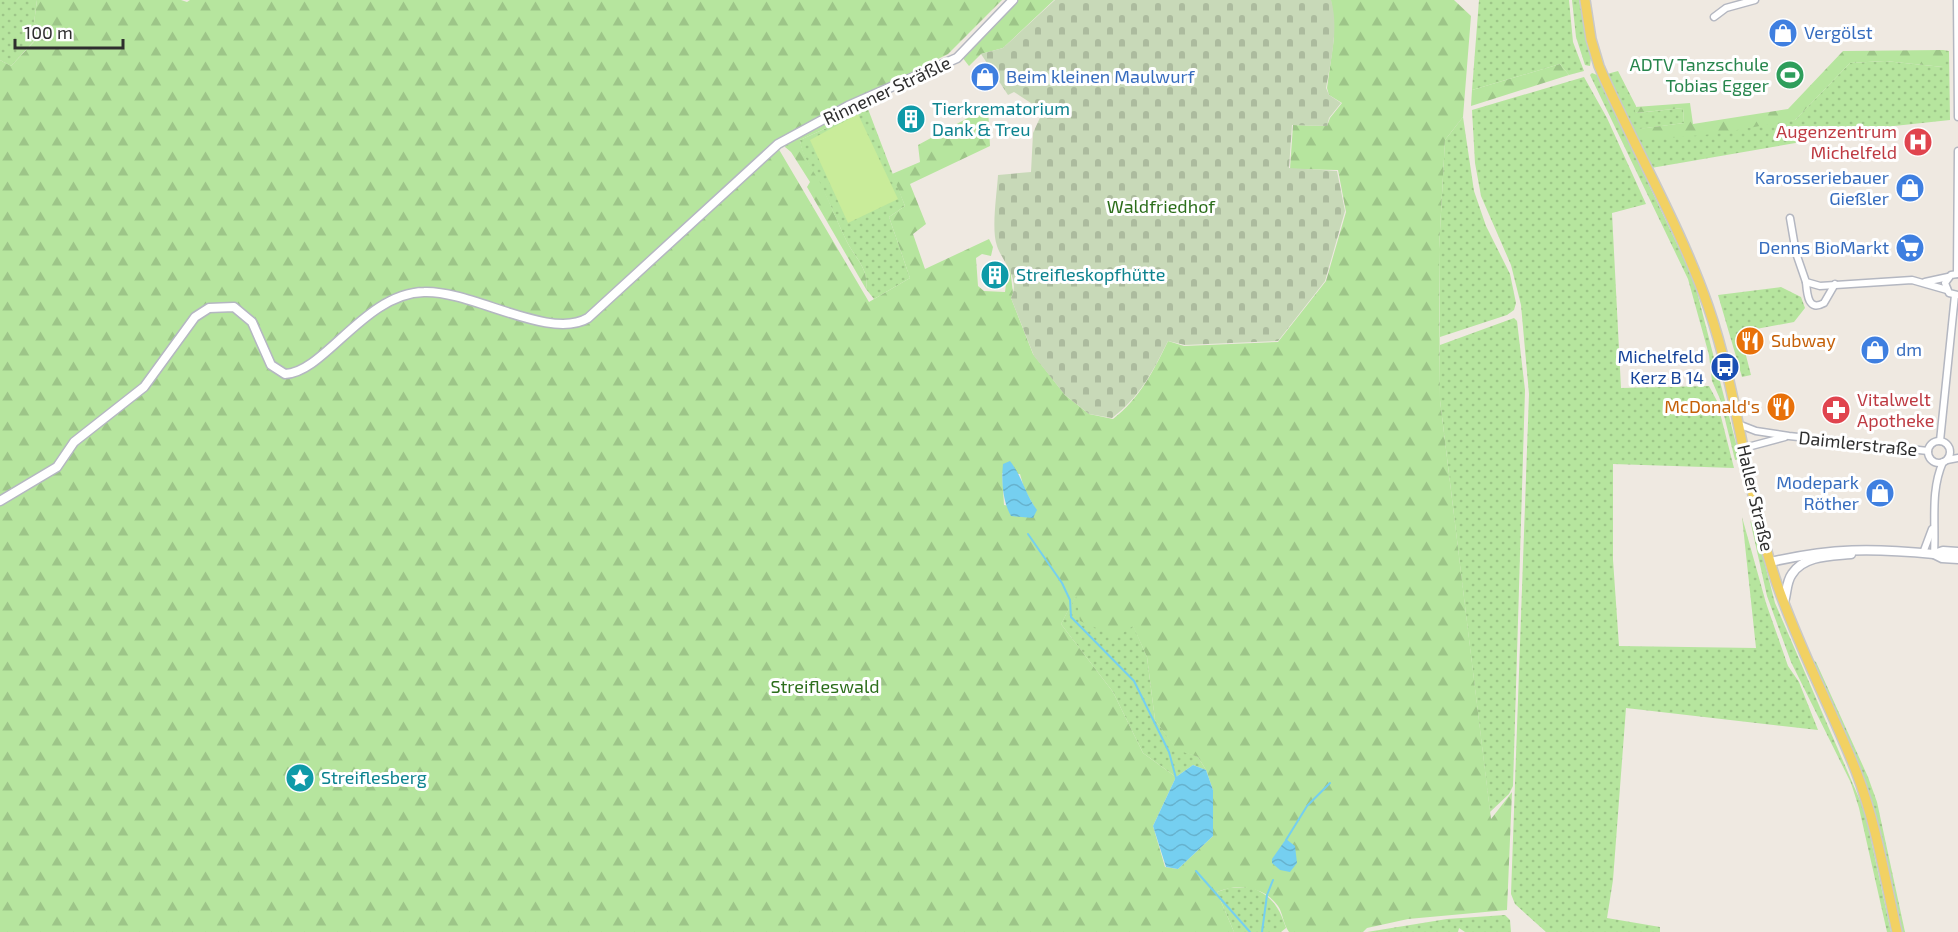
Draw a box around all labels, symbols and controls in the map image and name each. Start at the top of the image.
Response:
scale bar [15,12,123,50]
shop icon: Vergölst [1767,17,1799,49]
text: 100 m [24,21,73,43]
place label: Vergölst [1804,21,1873,43]
street label: Rinnener Sträßle [819,51,954,129]
place label: ADTV Tanzschule Tobias Egger [1630,53,1769,96]
sports icon: ADTV Tanzschule Tobias Egger [1774,59,1806,91]
shop icon: Beim kleinen Maulwurf [969,61,1001,93]
place label: Beim kleinen Maulwurf [1006,65,1196,87]
place label: Tierkrematorium Dank & Treu [932,97,1070,140]
building icon: Tierkrematorium Dank & Treu [895,103,927,135]
place label: Augenzentrum Michelfeld [1776,120,1897,163]
hospital icon: Augenzentrum Michelfeld [1902,126,1934,158]
place label: Karosseriebauer Gießler [1755,166,1889,209]
shop icon: Karosseriebauer Gießler [1894,172,1926,204]
park label: Waldfriedhof [1107,195,1216,217]
supermarket icon: Denns BioMarkt [1894,232,1926,264]
place label: Denns BioMarkt [1759,236,1889,258]
building icon: Streifleskopfhütte [979,259,1011,291]
place label: Streifleskopfhütte [1016,263,1165,285]
restaurant icon: Subway [1734,325,1766,357]
place label: Subway [1771,329,1836,351]
shop icon: dm [1859,334,1891,366]
place label: dm [1896,338,1922,360]
place label: Michelfeld Kerz B 14 [1618,345,1704,388]
bus stop icon: Michelfeld Kerz B 14 [1709,351,1741,383]
place label: Vitalwelt Apotheke [1857,388,1934,431]
restaurant icon: McDonald's [1765,391,1797,423]
pharmacy icon: Vitalwelt Apotheke [1820,394,1852,426]
place label: McDonald's [1664,395,1760,417]
street label: Daimlerstraße [1798,426,1919,460]
street label: Haller Straße [1733,442,1779,553]
place label: Modepark Röther [1776,471,1859,514]
shop icon: Modepark Röther [1864,477,1896,509]
park label: Streifleswald [770,675,880,697]
place icon: Streiflesberg [284,762,316,794]
place label: Streiflesberg [321,766,427,788]

